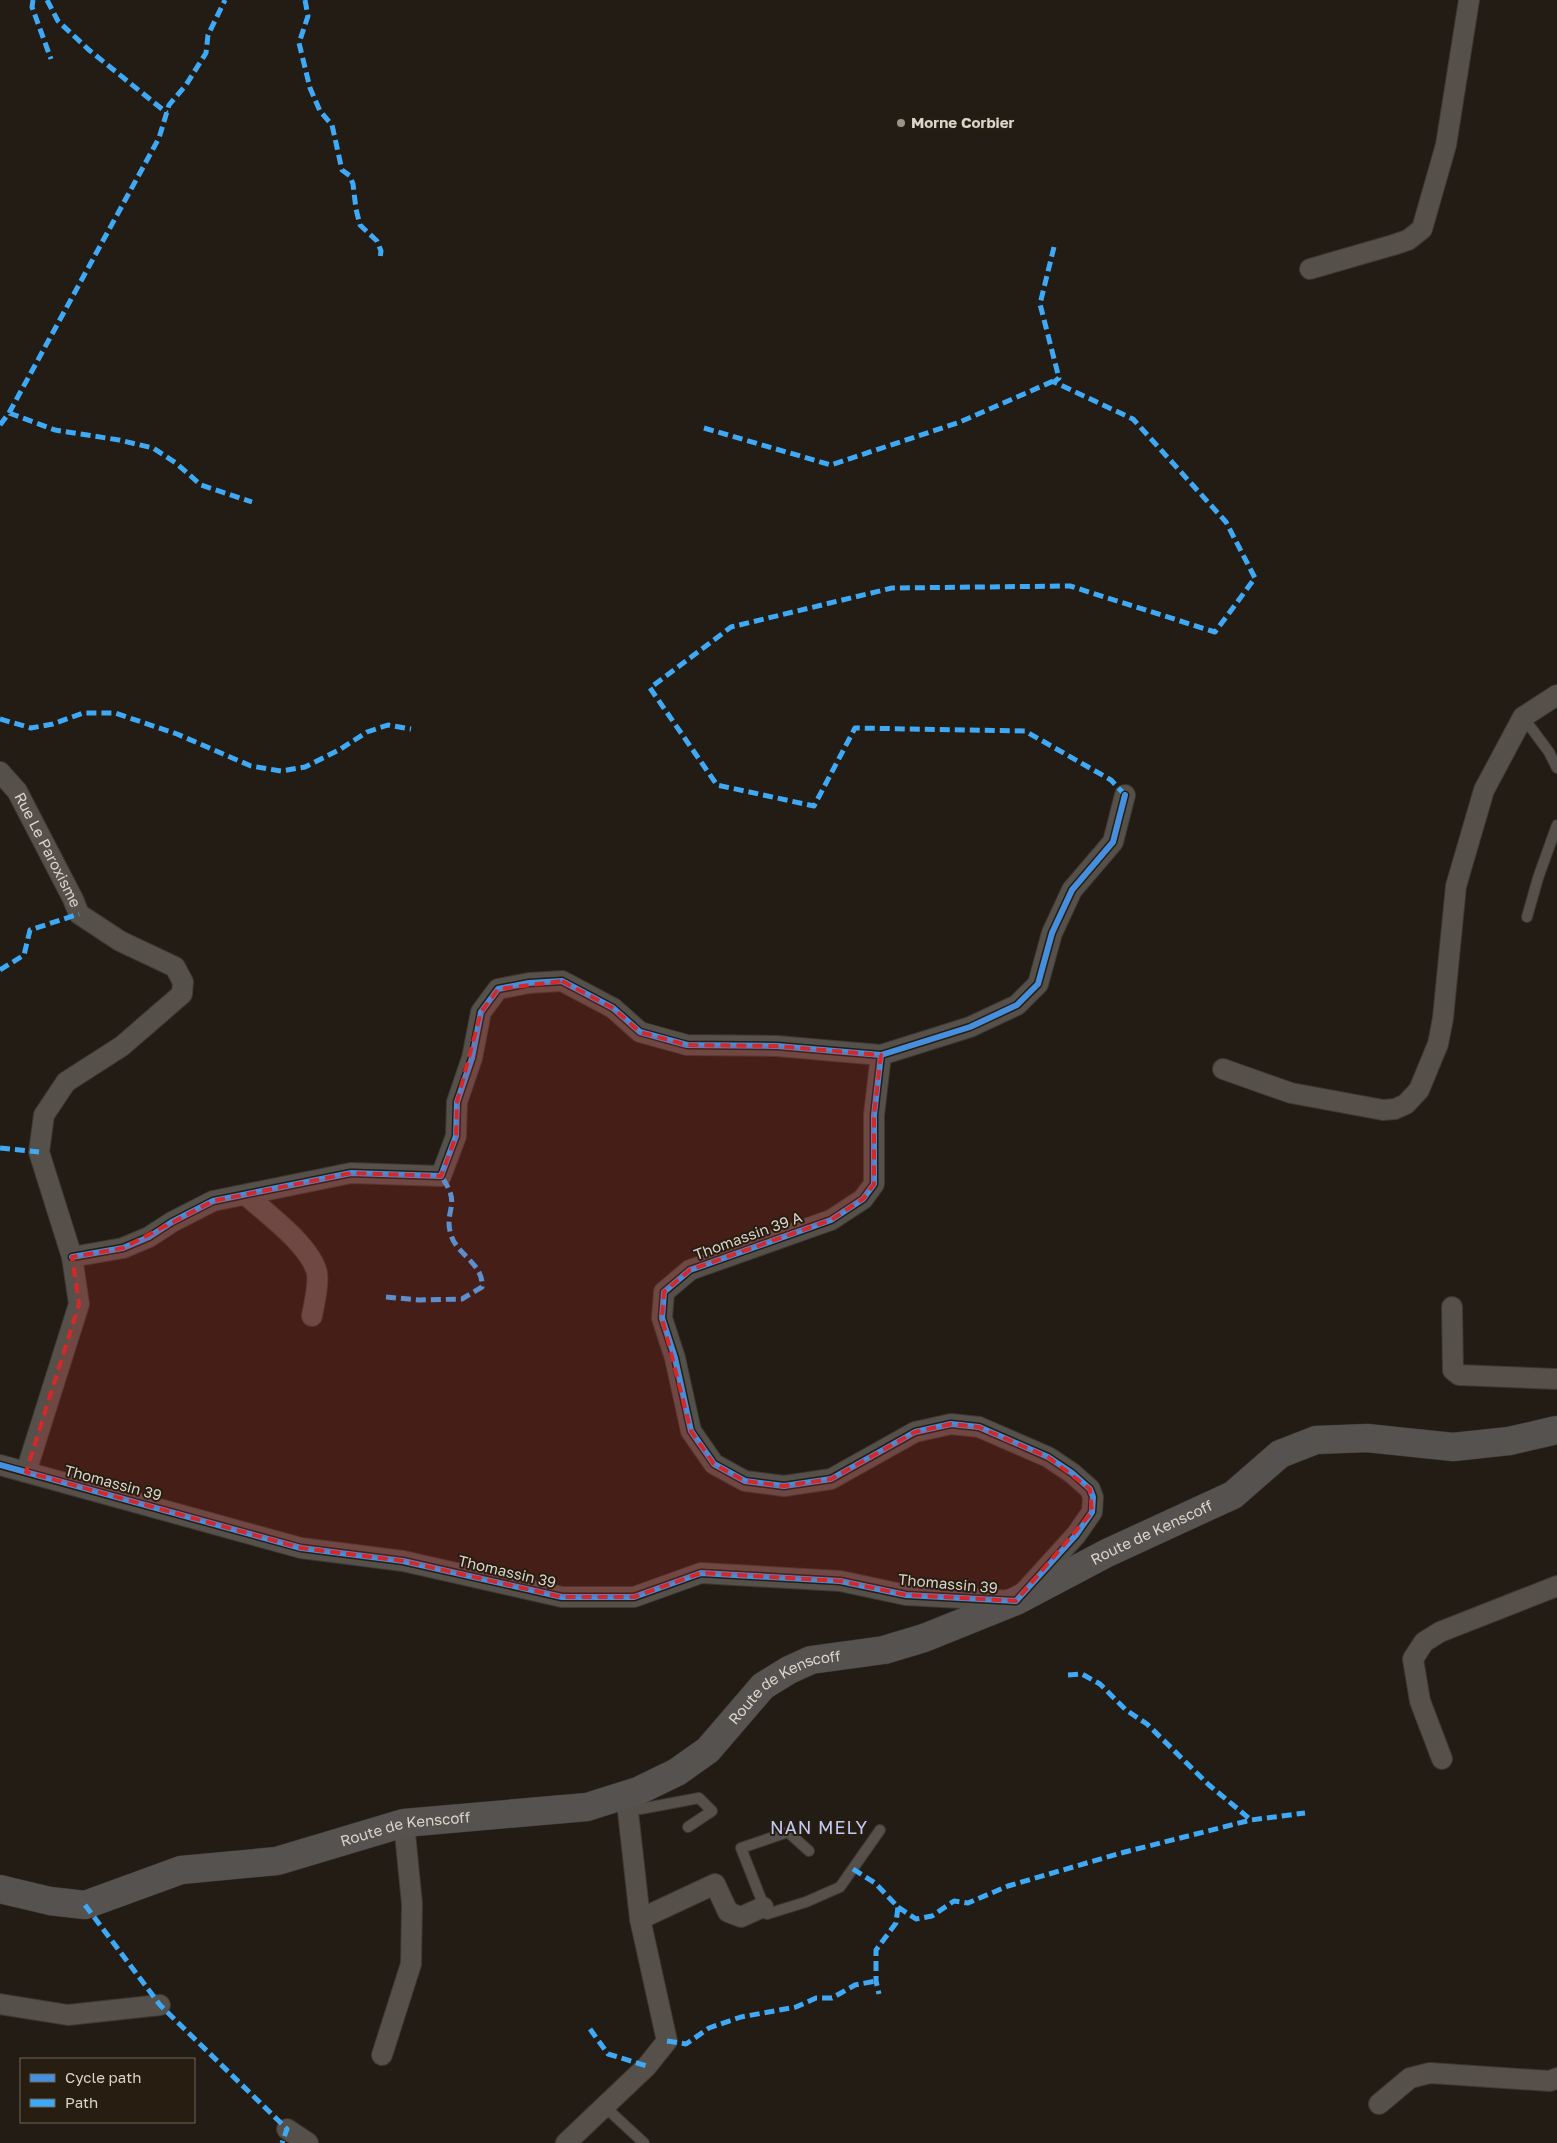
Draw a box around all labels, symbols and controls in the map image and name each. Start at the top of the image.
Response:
place label: Morne Corbier [911,113,1015,131]
marker: Morne Corbier [895,117,907,129]
street label: Rue Le Paroxisme [11,789,86,910]
street label: Thomassin 39 A [691,1207,804,1263]
street label: Thomassin 39 [63,1460,164,1504]
street label: Route de Kenscoff [1087,1495,1216,1568]
street label: Thomassin 39 [456,1551,558,1591]
street label: Thomassin 39 [897,1570,999,1596]
street label: Route de Kenscoff [724,1646,842,1728]
street label: Route de Kenscoff [338,1807,471,1850]
district label: NAN MELY [770,1816,868,1838]
legend [20,2058,195,2123]
text: Cycle path [65,2068,141,2086]
text: Path [65,2093,98,2111]

